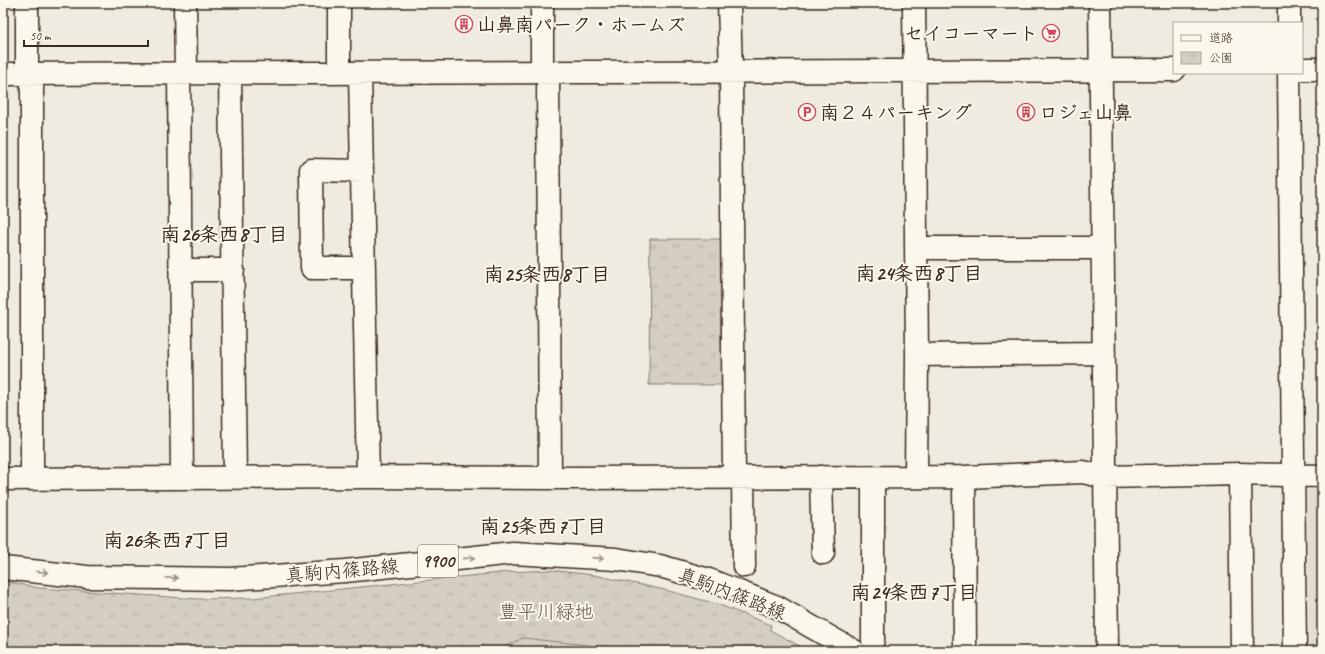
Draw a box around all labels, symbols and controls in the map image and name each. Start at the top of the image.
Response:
place label: 山鼻南パーク・ホームズ [477,13,685,37]
building icon: 山鼻南パーク・ホームズ [454,14,474,34]
scale bar [24,22,148,48]
place label: セイコーマート [904,22,1038,46]
legend [1173,22,1303,74]
supermarket icon: セイコーマート [1041,23,1061,43]
text: 50 m [30,28,52,44]
text: 道路 [1209,30,1233,46]
text: 公園 [1209,50,1233,66]
place label: 南２４パーキング [820,101,972,125]
place label: ロジェ山鼻 [1039,101,1132,125]
parking icon: 南２４パーキング [797,102,817,122]
building icon: ロジェ山鼻 [1016,102,1036,122]
district label: 南26条西8丁目 [160,222,288,247]
district label: 南24条西8丁目 [856,261,983,286]
district label: 南25条西8丁目 [484,262,610,287]
district label: 南25条西7丁目 [480,514,606,539]
district label: 南26条西7丁目 [103,528,231,553]
road number: 9900 [418,545,458,577]
street label: 真駒内篠路線 [284,554,400,588]
one-way arrow [462,554,475,562]
one-way arrow [591,555,604,562]
street label: 真駒内篠路線 [674,562,789,626]
one-way arrow [35,568,48,576]
one-way arrow [165,574,178,582]
district label: 南24条西7丁目 [851,580,977,605]
park label: 豊平川緑地 [498,600,594,624]

